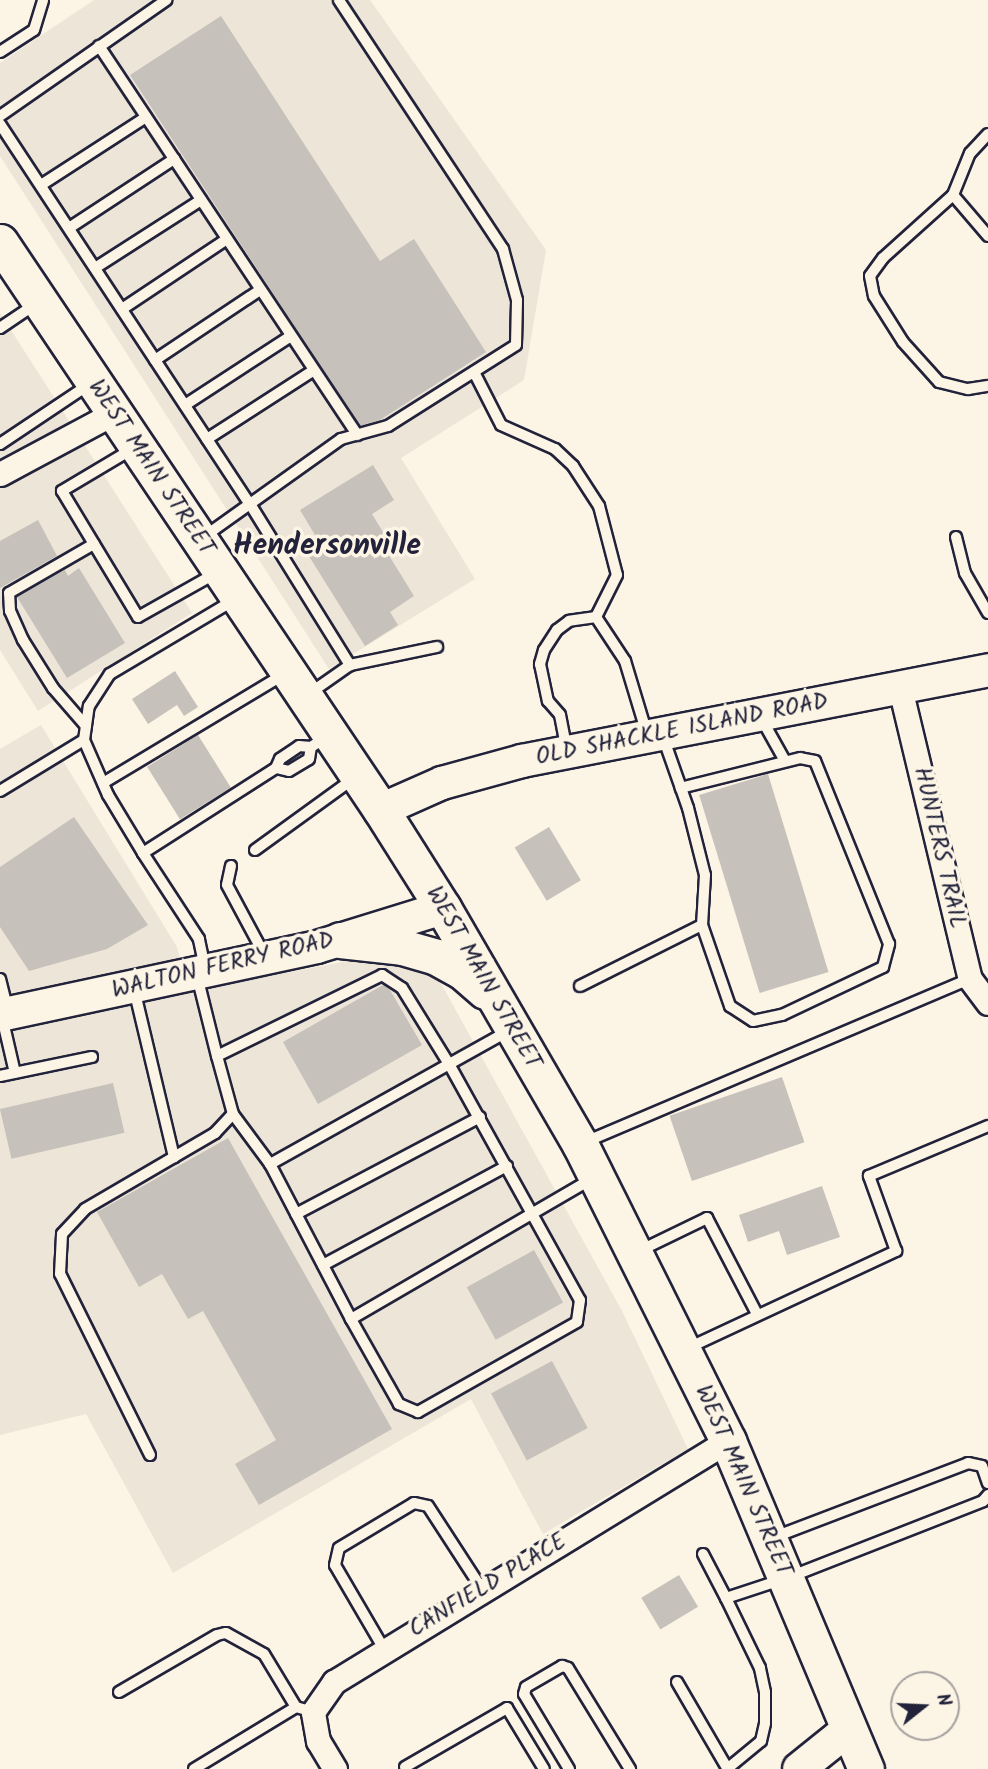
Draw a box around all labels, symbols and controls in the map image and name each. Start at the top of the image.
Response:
street label: WEST MAIN STREET [82,375,220,561]
district label: Hendersonville [233,528,421,564]
street label: OLD SHACKLE ISLAND ROAD [534,688,830,772]
street label: HUNTERS TRAIL [907,765,971,931]
street label: WEST MAIN STREET [419,882,547,1074]
street label: WALTON FERRY ROAD [109,927,337,1005]
street label: WEST MAIN STREET [688,1381,798,1581]
street label: CANFIELD PLACE [404,1528,572,1644]
north arrow [890,1671,960,1741]
text: N [927,1690,959,1710]

